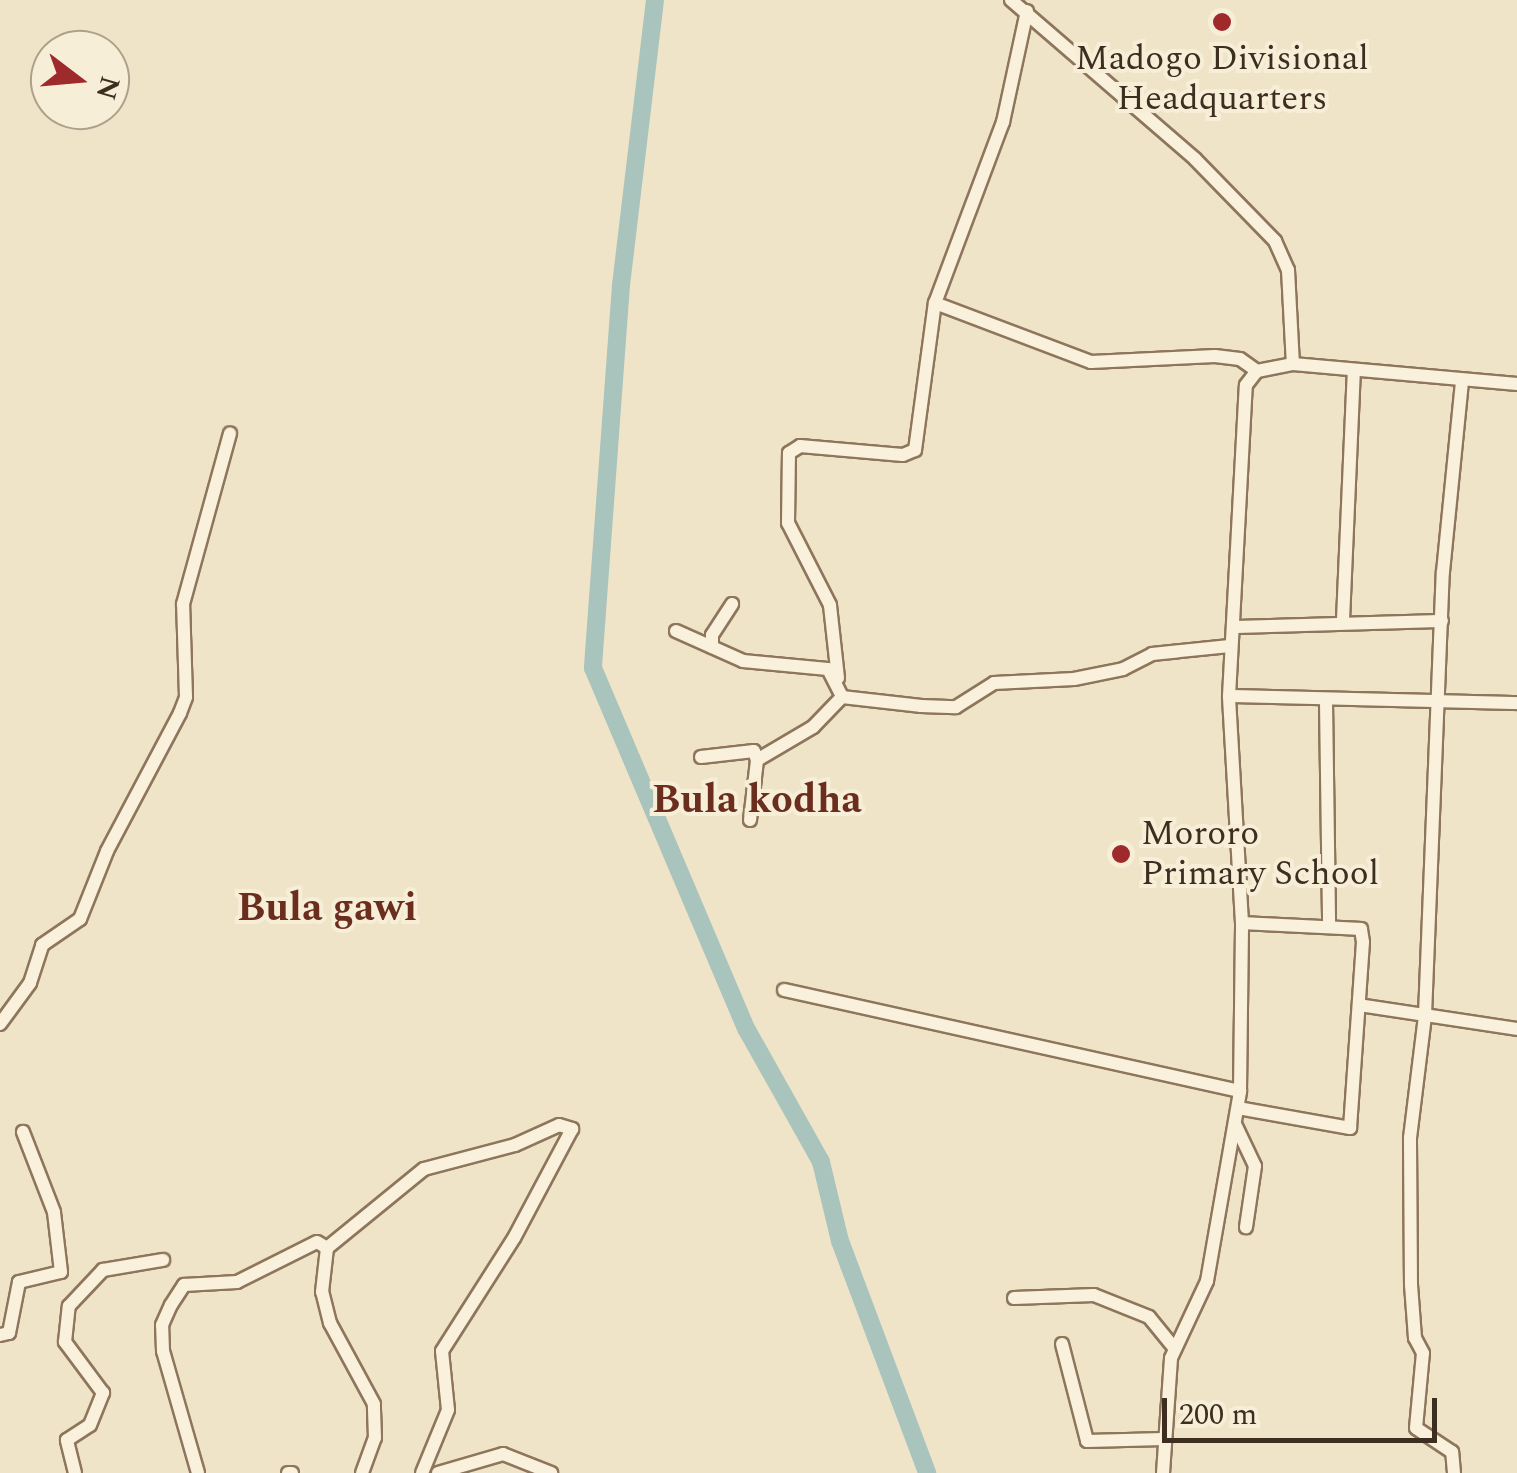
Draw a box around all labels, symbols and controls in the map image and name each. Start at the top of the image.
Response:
marker: Madogo Divisional Headquarters [1211,11,1233,33]
north arrow [30,30,130,130]
place label: Madogo Divisional Headquarters [1075,38,1369,120]
text: N [84,71,131,105]
district label: Bula kodha [652,777,862,825]
place label: Mororo Primary School [1141,813,1379,895]
marker: Mororo Primary School [1110,843,1132,865]
district label: Bula gawi [237,885,417,933]
scale bar [1167,1378,1442,1440]
text: 200 m [1179,1392,1257,1438]

